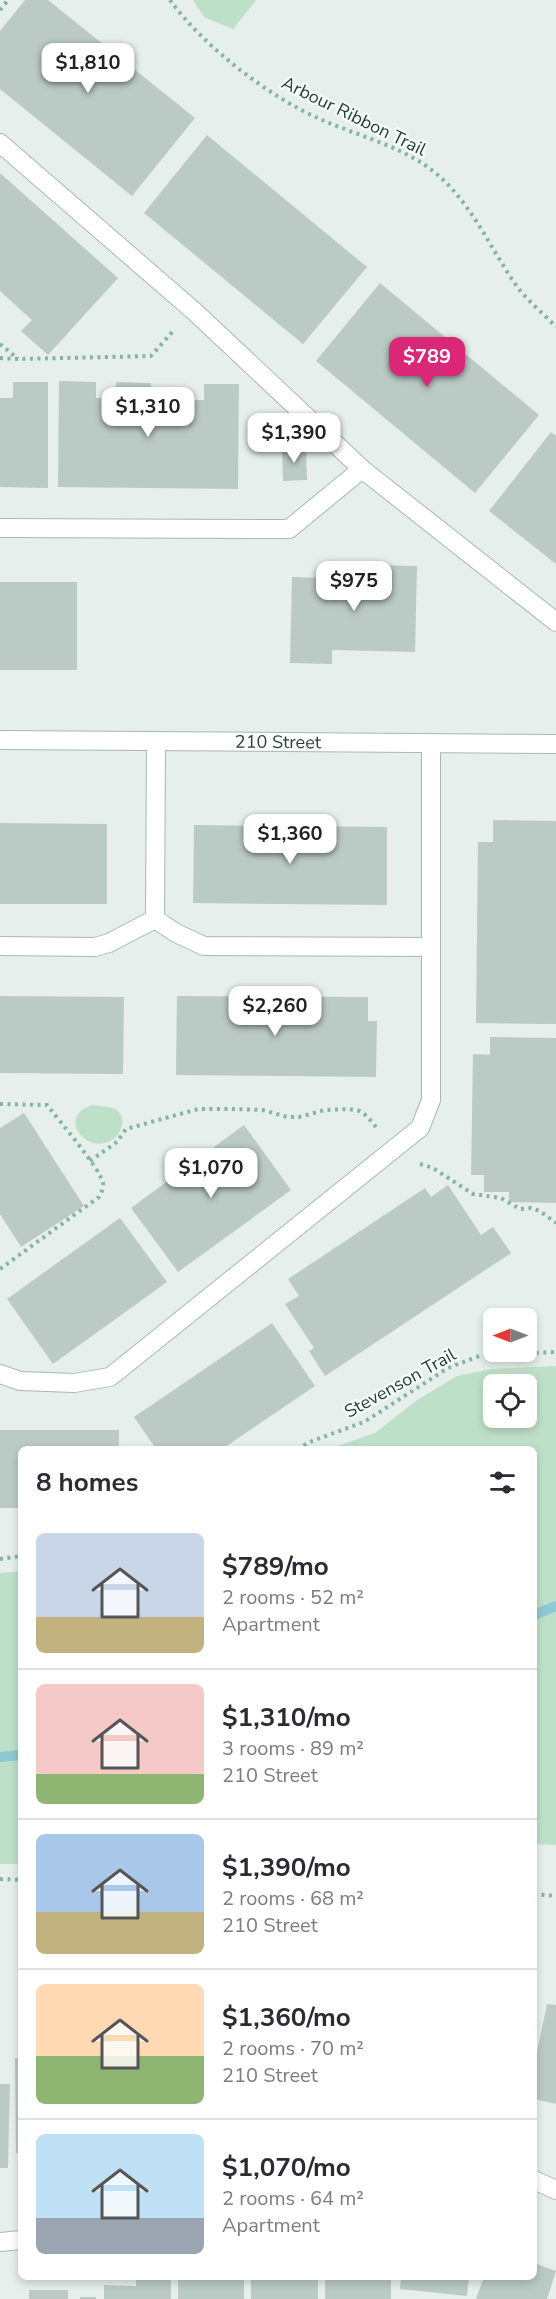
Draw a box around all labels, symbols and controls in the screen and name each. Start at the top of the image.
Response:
pin: $1,810 [39,43,137,94]
text: $1,810 [56,49,120,76]
street label: Arbour Ribbon Trail [278,71,431,162]
pin: $789 [391,337,463,388]
text: $789 [403,343,451,370]
pin: $1,310 [99,387,197,438]
text: $1,310 [116,393,180,420]
pin: $1,390 [245,413,343,464]
text: $1,390 [262,419,326,446]
pin: $975 [318,561,390,612]
text: $975 [330,567,378,594]
street label: 210 Street [235,730,322,754]
pin: $1,360 [241,814,339,865]
text: $1,360 [258,820,322,847]
pin: $2,260 [226,986,324,1037]
text: $2,260 [243,992,307,1019]
pin: $1,070 [162,1148,260,1199]
text: $1,070 [179,1154,243,1181]
north arrow [483,1308,537,1362]
map controls [483,1308,537,1428]
street label: Stevenson Trail [340,1342,461,1424]
button: locate [483,1374,537,1428]
text: 8 homes [36,1465,138,1500]
icon: filters [486,1466,519,1499]
text: $789/mo [222,1549,329,1584]
icon: home [84,1557,156,1629]
text: 2 rooms · 52 m² [222,1584,364,1611]
text: Apartment [222,1611,320,1638]
text: $1,310/mo [222,1700,351,1735]
icon: home [84,1708,156,1780]
text: 3 rooms · 89 m² [222,1735,364,1762]
text: 210 Street [222,1762,318,1789]
text: $1,390/mo [222,1850,351,1885]
icon: home [84,1858,156,1930]
text: 2 rooms · 68 m² [222,1885,364,1912]
text: 210 Street [222,1912,318,1939]
text: $1,360/mo [222,2000,351,2035]
icon: home [84,2008,156,2080]
text: 2 rooms · 70 m² [222,2035,364,2062]
text: 210 Street [222,2062,318,2089]
text: $1,070/mo [222,2150,351,2185]
icon: home [84,2158,156,2230]
text: 2 rooms · 64 m² [222,2185,364,2212]
text: Apartment [222,2212,320,2239]

